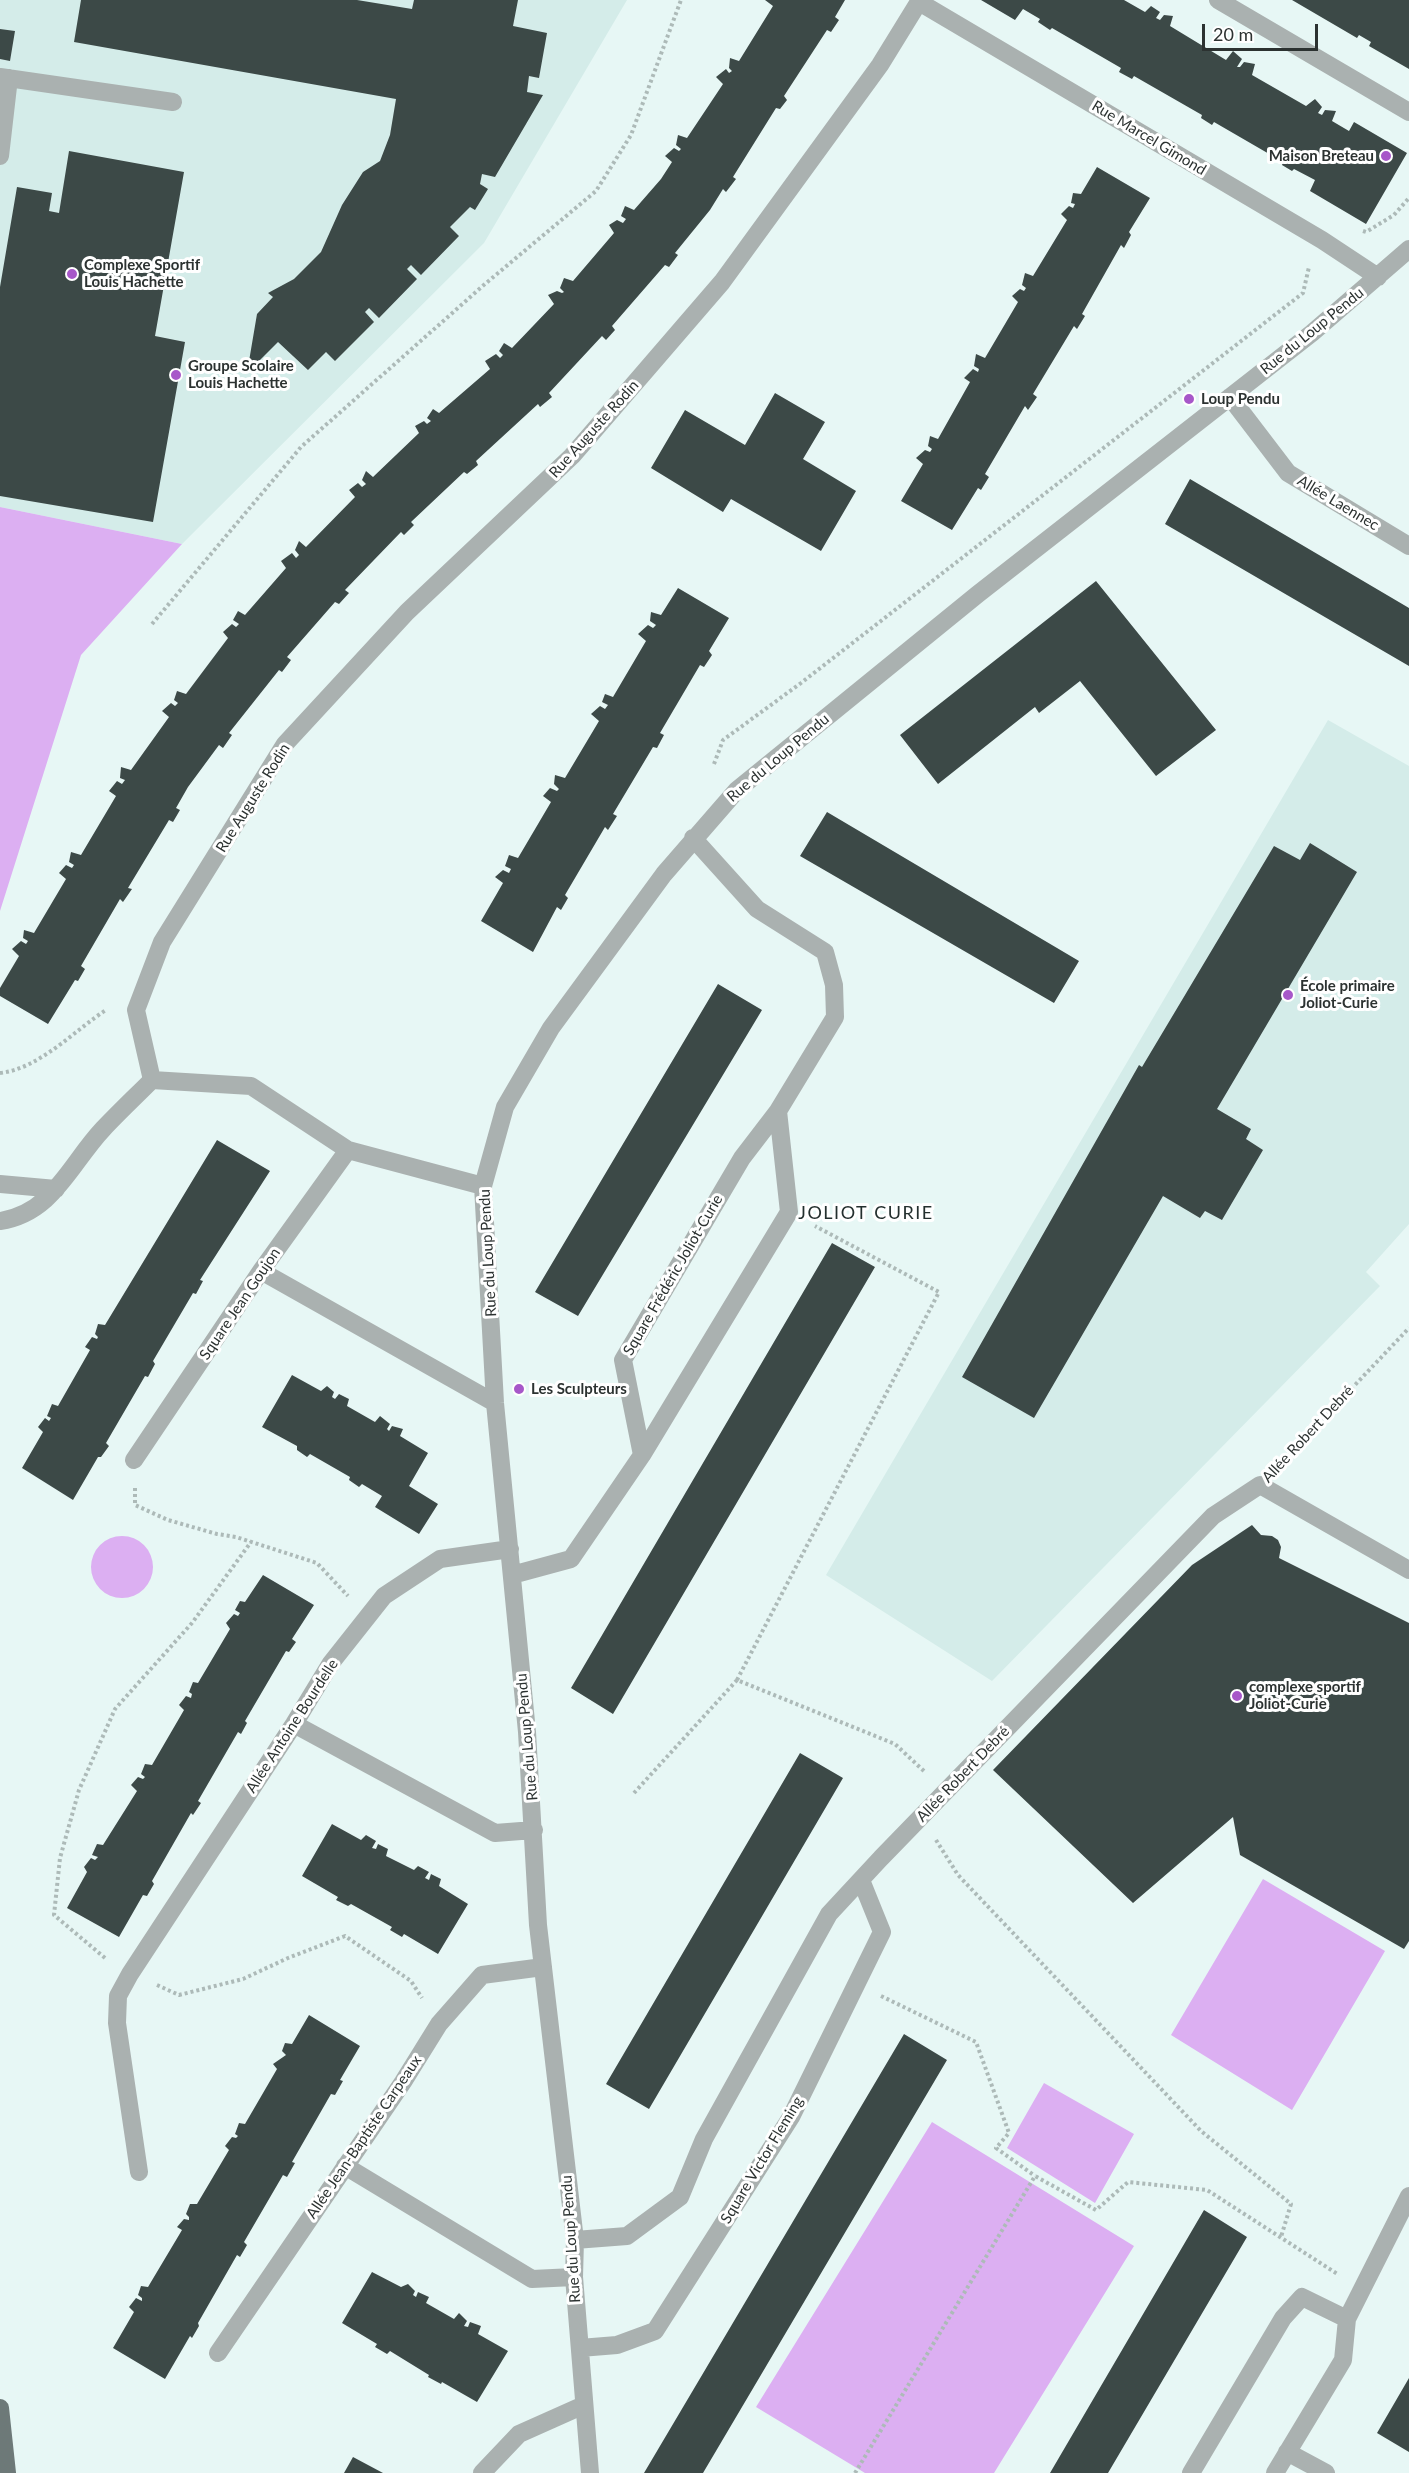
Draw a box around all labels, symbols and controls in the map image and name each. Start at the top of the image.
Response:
scale bar [1205,12,1320,50]
text: 20 m [1213,23,1253,45]
street label: Rue Marcel Gimond [1089,97,1209,179]
place label: Maison Breteau [1269,147,1374,165]
marker: Maison Breteau [1379,149,1393,163]
place label: Complexe Sportif Louis Hachette [84,256,200,291]
marker: Complexe Sportif Louis Hachette [65,267,79,281]
street label: Rue du Loup Pendu [1257,284,1367,378]
place label: Groupe Scolaire Louis Hachette [188,357,294,392]
marker: Groupe Scolaire Louis Hachette [169,368,183,382]
street label: Rue Auguste Rodin [545,376,643,482]
place label: Loup Pendu [1201,390,1280,408]
marker: Loup Pendu [1182,392,1196,406]
street label: Allée Laennec [1294,472,1382,534]
street label: Rue du Loup Pendu [723,710,833,806]
street label: Rue Auguste Rodin [212,740,294,856]
place label: École primaire Joliot-Curie [1300,977,1395,1012]
marker: École primaire Joliot-Curie [1281,988,1295,1002]
street label: Rue du Loup Pendu [476,1189,500,1317]
street label: Square Frédéric Joliot-Curie [620,1191,726,1359]
district label: JOLIOT CURIE [798,1202,934,1224]
street label: Square Jean Goujon [196,1245,284,1363]
place label: Les Sculpteurs [531,1380,627,1398]
marker: Les Sculpteurs [512,1382,526,1396]
street label: Allée Robert Debré [1258,1382,1358,1486]
street label: Allée Antoine Bourdelle [242,1656,342,1796]
street label: Rue du Loup Pendu [512,1673,542,1801]
place label: complexe sportif Joliot-Curie [1249,1678,1361,1713]
marker: complexe sportif Joliot-Curie [1230,1689,1244,1703]
street label: Allée Robert Debré [913,1722,1013,1826]
street label: Allée Jean-Baptiste Carpeaux [303,2052,425,2222]
street label: Square Victor Fleming [717,2093,807,2227]
street label: Rue du Loup Pendu [558,2175,584,2303]

